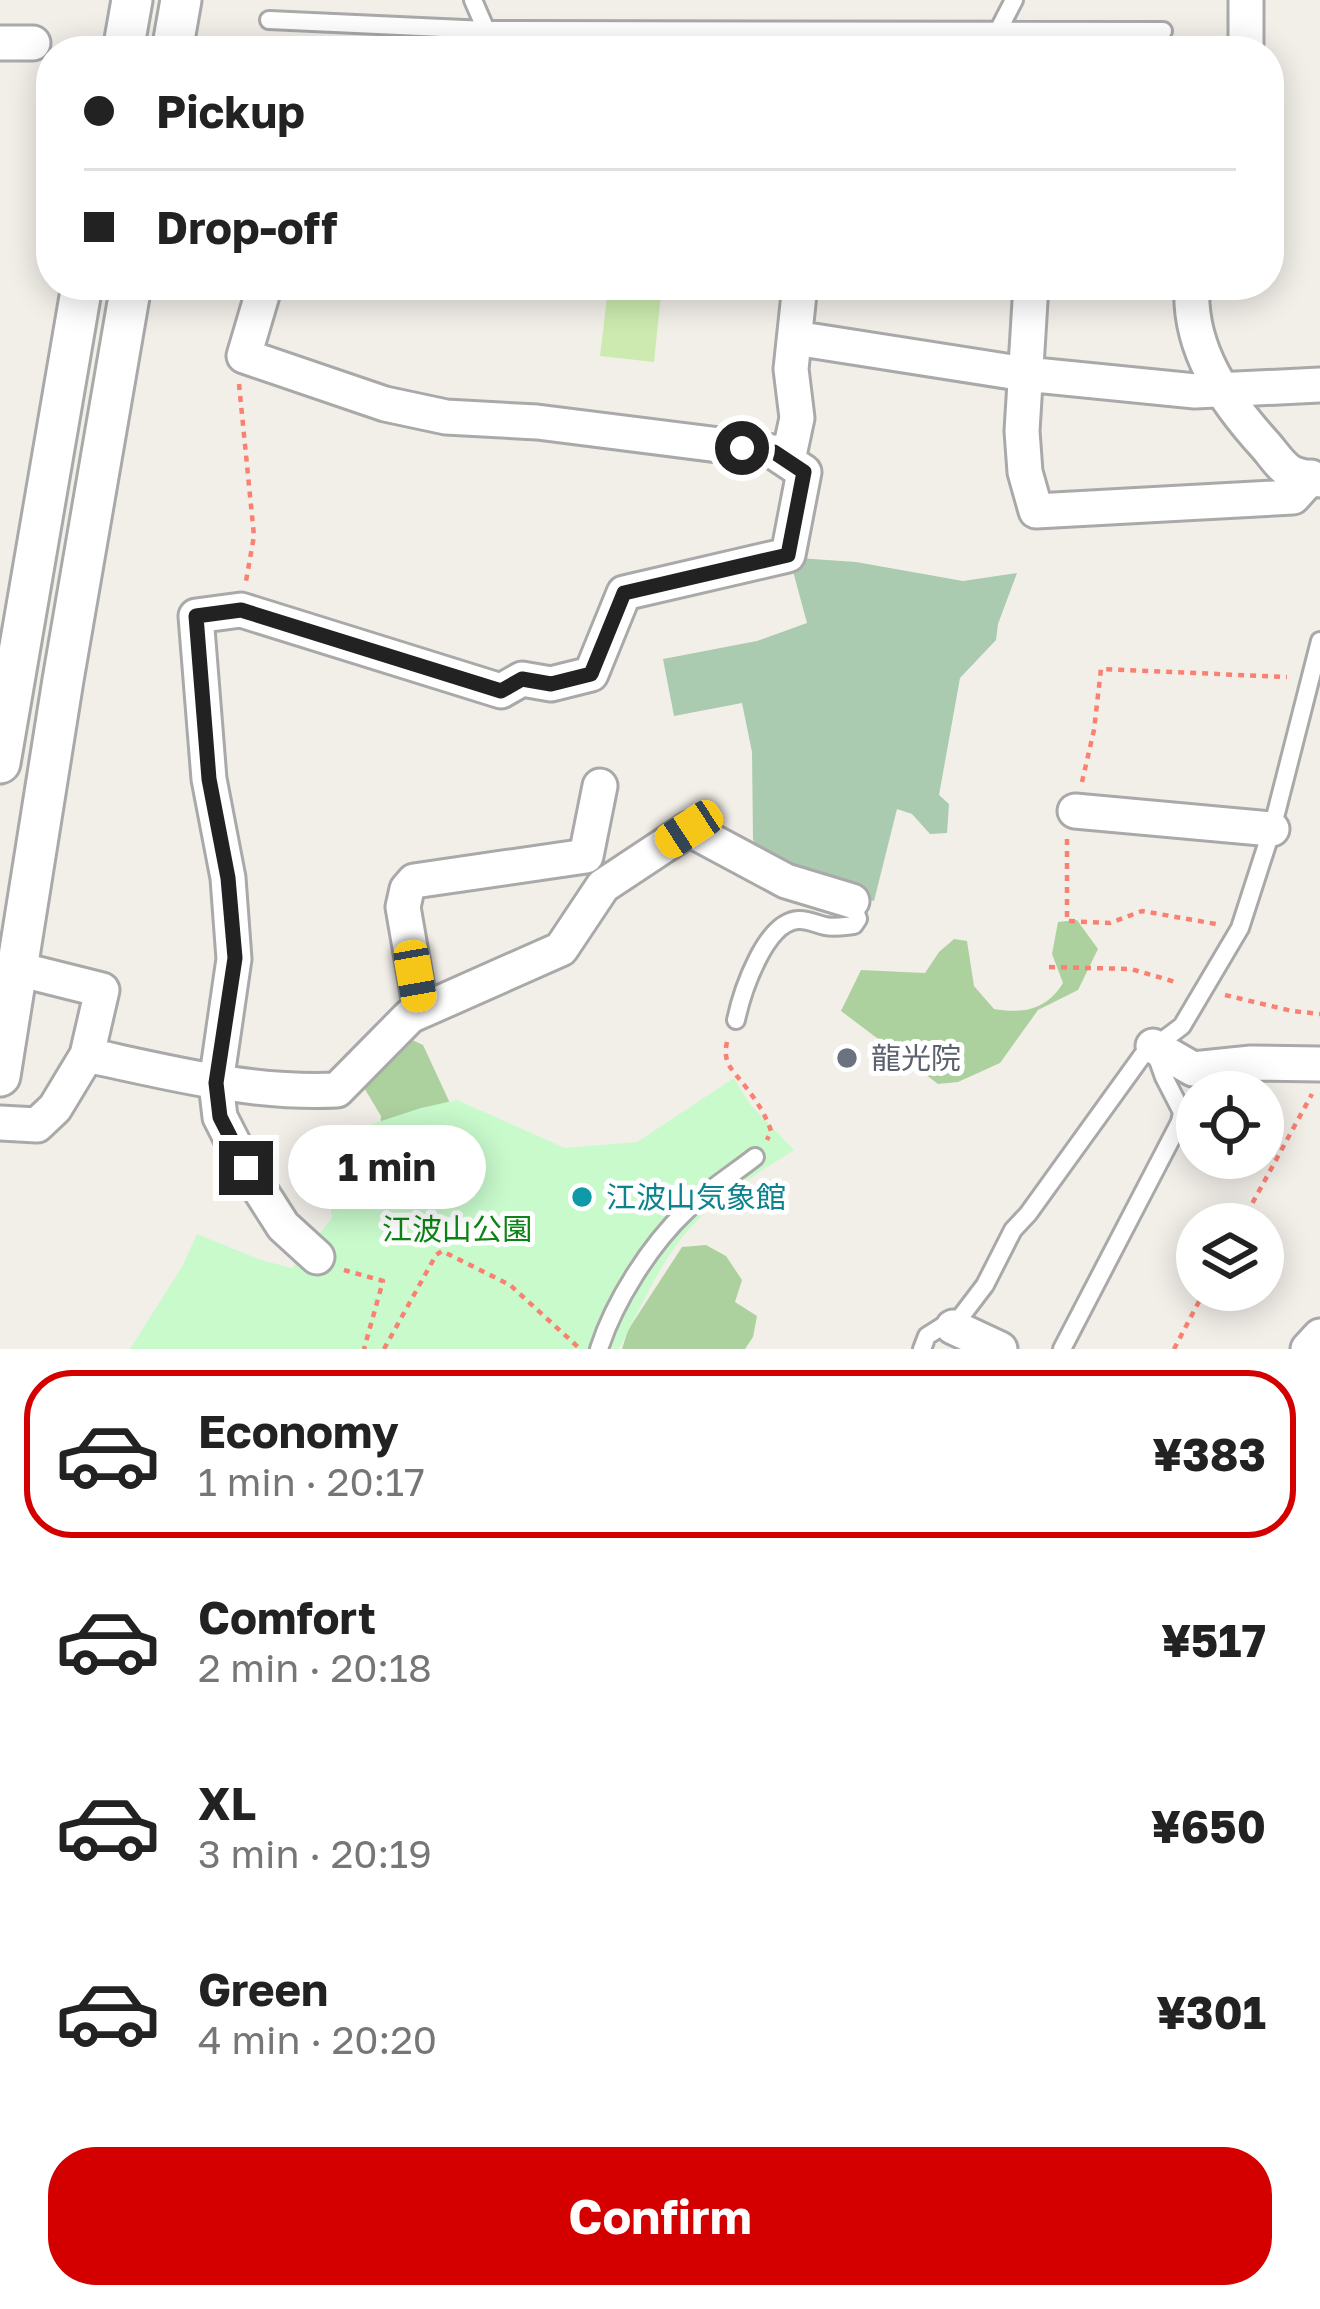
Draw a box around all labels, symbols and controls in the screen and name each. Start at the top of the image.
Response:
text: Pickup [156,84,305,138]
text: Drop-off [156,200,337,254]
route start [715,421,769,475]
car [649,794,729,864]
car [391,937,439,1015]
place label: 龍光院 [871,1040,961,1076]
marker: 龍光院 [834,1045,860,1071]
map controls [1176,1071,1284,1311]
button: locate [1176,1071,1284,1179]
callout: 1 min [288,1126,486,1210]
route end [219,1141,273,1195]
text: 1 min [338,1143,436,1190]
place label: 江波山気象館 [606,1179,786,1215]
marker: 江波山気象館 [569,1184,595,1210]
button: layers [1176,1203,1284,1311]
park label: 江波山公園 [382,1211,532,1247]
icon: car [54,1400,162,1508]
text: Economy [198,1404,399,1458]
text: ¥383 [1153,1427,1266,1481]
text: 1 min · 20:17 [198,1458,425,1505]
icon: car [54,1586,162,1694]
text: Comfort [198,1590,376,1644]
text: ¥517 [1161,1613,1266,1667]
text: 2 min · 20:18 [198,1644,432,1691]
icon: car [54,1772,162,1880]
text: XL [198,1776,256,1830]
text: ¥650 [1151,1799,1266,1853]
text: 3 min · 20:19 [198,1830,432,1877]
icon: car [54,1958,162,2066]
text: Green [198,1962,328,2016]
text: ¥301 [1156,1985,1266,2039]
text: 4 min · 20:20 [198,2016,437,2063]
button: Confirm [48,2147,1272,2285]

